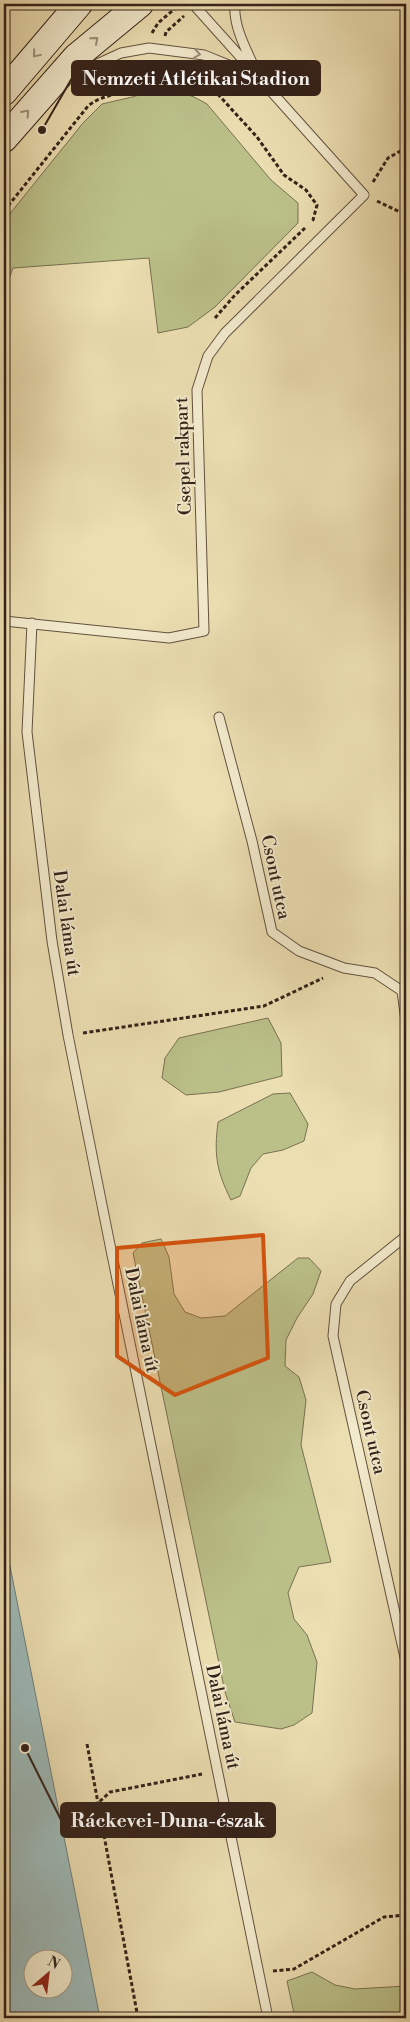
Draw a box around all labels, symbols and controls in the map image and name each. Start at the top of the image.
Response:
one-way arrow [90,37,99,46]
one-way arrow [33,49,42,58]
one-way arrow [193,49,202,59]
callout: Nemzeti Atlétikai Stadion [72,61,320,95]
text: Nemzeti Atlétikai Stadion [82,67,310,91]
one-way arrow [20,110,29,119]
street label: Csepel rakpart [170,396,197,515]
street label: Csont utca [255,833,296,922]
street label: Dalai láma út [48,869,85,978]
street label: Dalai láma út [119,1265,164,1375]
street label: Csont utca [350,1388,392,1477]
street label: Dalai láma út [200,1662,245,1772]
callout: Ráckevei-Duna-észak [61,1803,275,1837]
text: Ráckevei-Duna-észak [71,1809,266,1833]
north arrow [22,1950,72,2000]
text: N [45,1953,63,1974]

